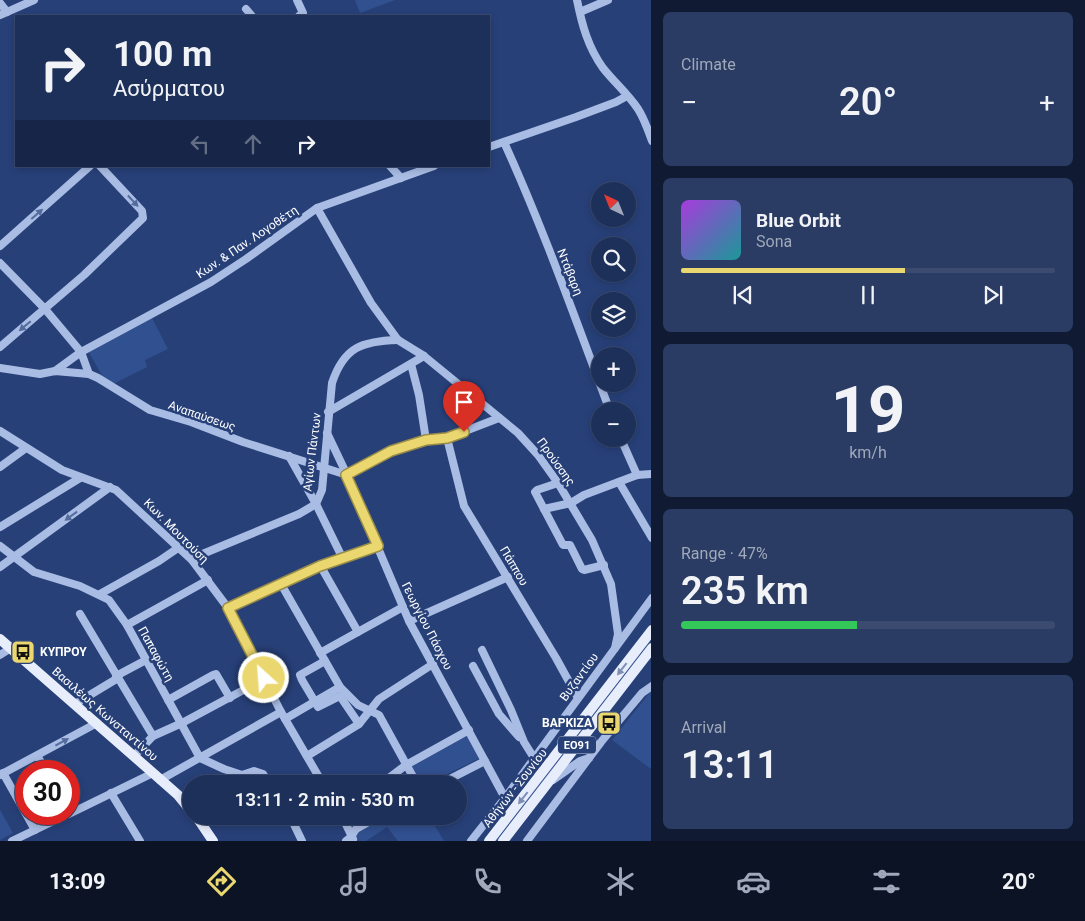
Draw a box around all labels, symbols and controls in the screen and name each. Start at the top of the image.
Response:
text: 100 m [113,34,212,75]
icon: right [30,35,95,100]
text: Climate [681,55,736,74]
text: Ασύρματου [113,76,225,101]
text: 20° [839,80,897,124]
text: − [681,86,697,119]
text: + [1039,86,1055,119]
icon: left [186,130,214,158]
icon: ahead [239,130,267,158]
icon: right [292,130,320,158]
north arrow [591,182,636,228]
map controls [591,182,636,447]
one-way arrow [127,195,139,207]
street label: Κων. & Παν. Λογοθέτη [194,203,300,281]
one-way arrow [30,208,42,220]
text: Blue Orbit [756,209,841,232]
text: Sona [756,232,792,251]
button: search [591,237,636,282]
street label: Ντάβαρη [554,247,586,297]
icon: previous [729,281,757,309]
icon: pause [854,281,882,309]
icon: next [979,281,1007,309]
button: layers [591,292,636,337]
one-way arrow [19,320,32,331]
button: + [591,347,636,392]
text: 19 [831,372,905,448]
pin [443,381,485,432]
icon: arrive [450,388,478,416]
street label: Αναπαύσεως [167,398,237,434]
button: − [591,402,636,447]
street label: Αγίων Πάντων [300,412,324,492]
street label: Προύσσης [534,435,578,489]
text: km/h [849,443,887,462]
street label: Κων. Μουτούση [141,496,211,566]
one-way arrow [65,510,78,521]
street label: Πάππου [497,544,531,588]
text: Range · 47% [681,544,768,563]
text: 235 km [681,569,809,613]
street label: Γεωργίου Πάσχου [399,580,455,672]
street label: Παπαφώτη [135,624,177,684]
bus stop icon: ΚΥΠΡΟΥ [10,639,36,665]
place label: ΚΥΠΡΟΥ [40,645,87,659]
street label: Βυζαντίου [557,650,601,704]
position arrow [237,651,289,703]
one-way arrow [616,662,627,675]
street label: Βασιλέως Κωνσταντίνου [49,664,161,764]
bus stop icon: ΒΑΡΚΙΖΑ [596,710,622,736]
place label: ΒΑΡΚΙΖΑ [542,716,593,730]
text: Arrival [681,718,726,737]
road number: ΕΟ91 [558,736,596,754]
one-way arrow [55,738,68,747]
text: 13:11 [681,743,778,787]
street label: Αθήνών - Σουνίου [480,746,550,830]
speed limit sign: 30 [15,760,80,825]
text: 13:11 · 2 min · 530 m [234,788,415,811]
one-way arrow [517,791,528,804]
icon: directions [204,864,239,899]
icon: music [337,864,372,899]
icon: phone [470,864,505,899]
icon: climate [603,864,638,899]
icon: car [736,864,771,899]
icon: filters [869,864,904,899]
text: 13:09 [49,869,106,894]
text: 20° [1002,869,1036,894]

